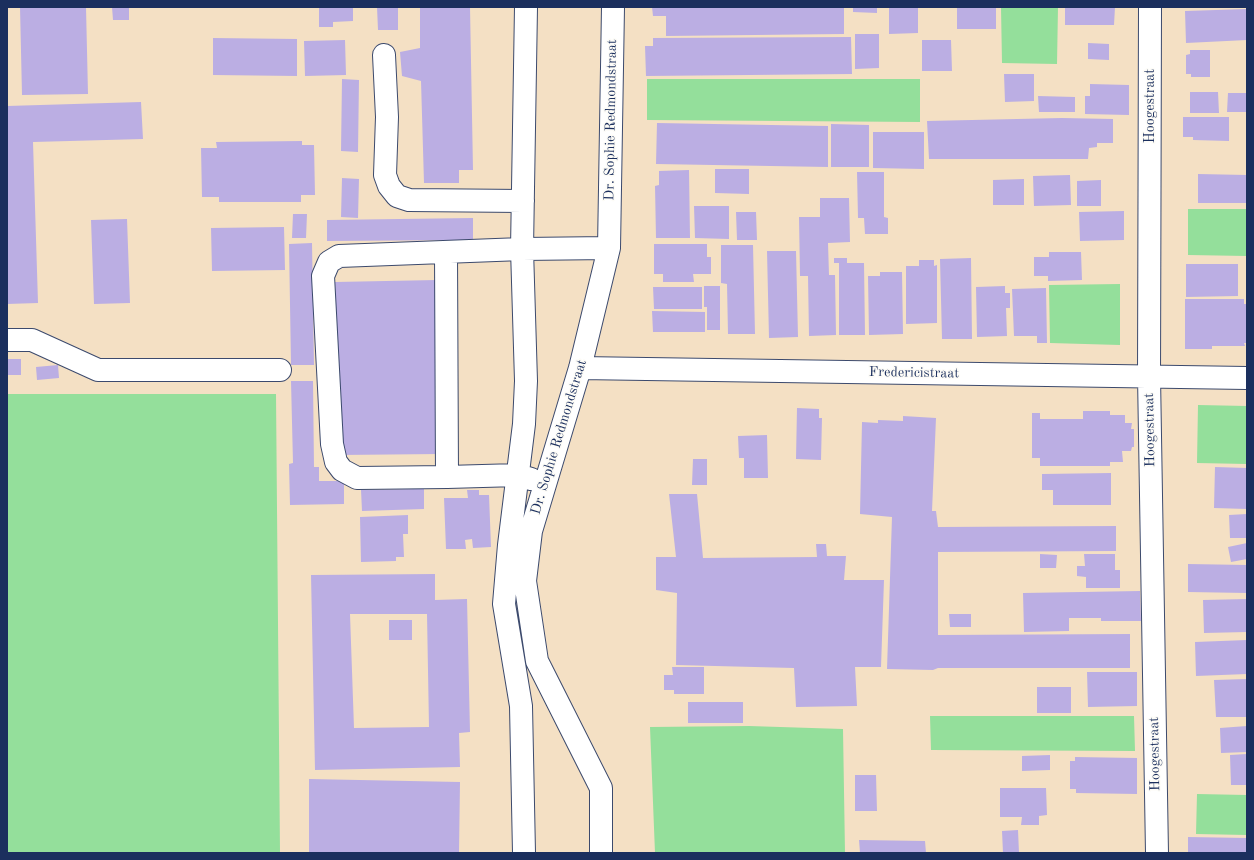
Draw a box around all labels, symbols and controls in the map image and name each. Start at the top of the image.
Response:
street label: Dr. Sophie Redmondstraat [601,39,621,201]
street label: Hoogestraat [1142,69,1158,143]
street label: Dr. Sophie Redmondstraat [527,357,591,517]
street label: Fredericistraat [869,364,959,382]
street label: Hoogestraat [1141,393,1159,467]
street label: Hoogestraat [1146,717,1164,791]

